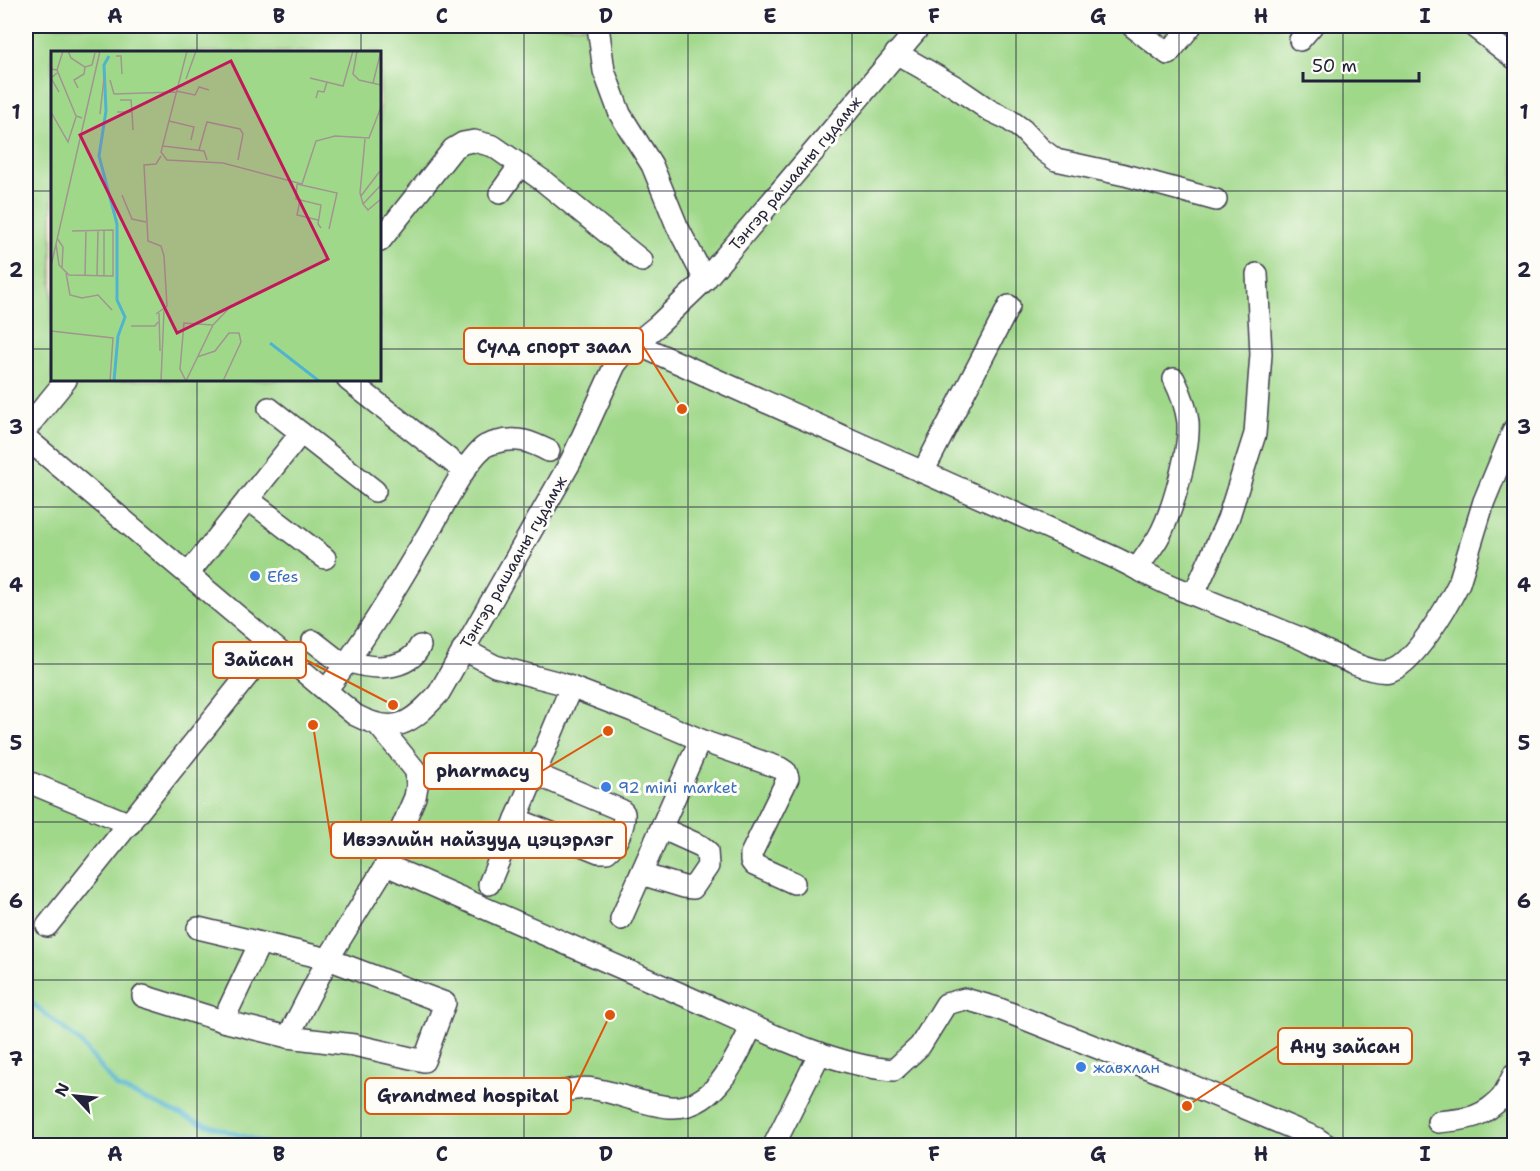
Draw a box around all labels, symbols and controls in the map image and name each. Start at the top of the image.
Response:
text: A [107,3,123,29]
text: B [273,3,285,29]
text: C [436,3,448,29]
text: D [599,3,613,29]
text: E [763,3,777,29]
text: F [928,3,940,29]
text: G [1090,3,1106,29]
text: H [1254,3,1268,29]
text: I [1419,3,1431,29]
scale bar [1303,45,1418,83]
inset map [51,51,381,381]
text: 50 m [1312,54,1357,78]
street label: Тэнгэр рашааны гудамж [724,92,866,255]
text: 1 [11,99,21,125]
text: 1 [1519,99,1529,125]
text: 2 [9,257,23,283]
text: 2 [1517,257,1531,283]
callout: Сүлд спорт заал [464,328,643,364]
text: Сүлд спорт заал [477,335,631,359]
text: 3 [9,414,23,440]
text: 3 [1517,414,1531,440]
street label: Тэнгэр рашааны гудамж [455,472,571,652]
place label: Efes [267,566,299,587]
marker: Efes [248,569,262,583]
text: 4 [9,572,23,598]
text: 4 [1517,572,1531,598]
callout: Зайсан [213,642,306,678]
text: Зайсан [224,648,294,672]
text: 5 [10,730,22,756]
text: 5 [1518,730,1530,756]
callout: pharmacy [424,753,542,789]
text: pharmacy [436,759,530,783]
place label: 92 mini market [618,777,738,798]
marker: 92 mini market [599,780,613,794]
callout: Ивээлийн найзууд цэцэрлэг [331,822,626,858]
text: Ивээлийн найзууд цэцэрлэг [343,828,614,852]
text: 6 [9,888,23,914]
text: 6 [1517,888,1531,914]
callout: Ану зайсан [1278,1028,1412,1064]
text: Ану зайсан [1290,1035,1400,1059]
text: 7 [9,1046,23,1072]
text: 7 [1517,1046,1531,1072]
place label: жавхлан [1093,1057,1160,1078]
marker: жавхлан [1074,1060,1088,1074]
north arrow [45,1066,105,1126]
callout: Grandmed hospital [365,1078,571,1114]
text: N [50,1079,74,1100]
text: Grandmed hospital [377,1084,559,1108]
text: A [107,1141,123,1167]
text: B [273,1141,285,1167]
text: C [436,1141,448,1167]
text: D [599,1141,613,1167]
text: E [763,1141,777,1167]
text: F [928,1141,940,1167]
text: G [1090,1141,1106,1167]
text: H [1254,1141,1268,1167]
text: I [1419,1141,1431,1167]

